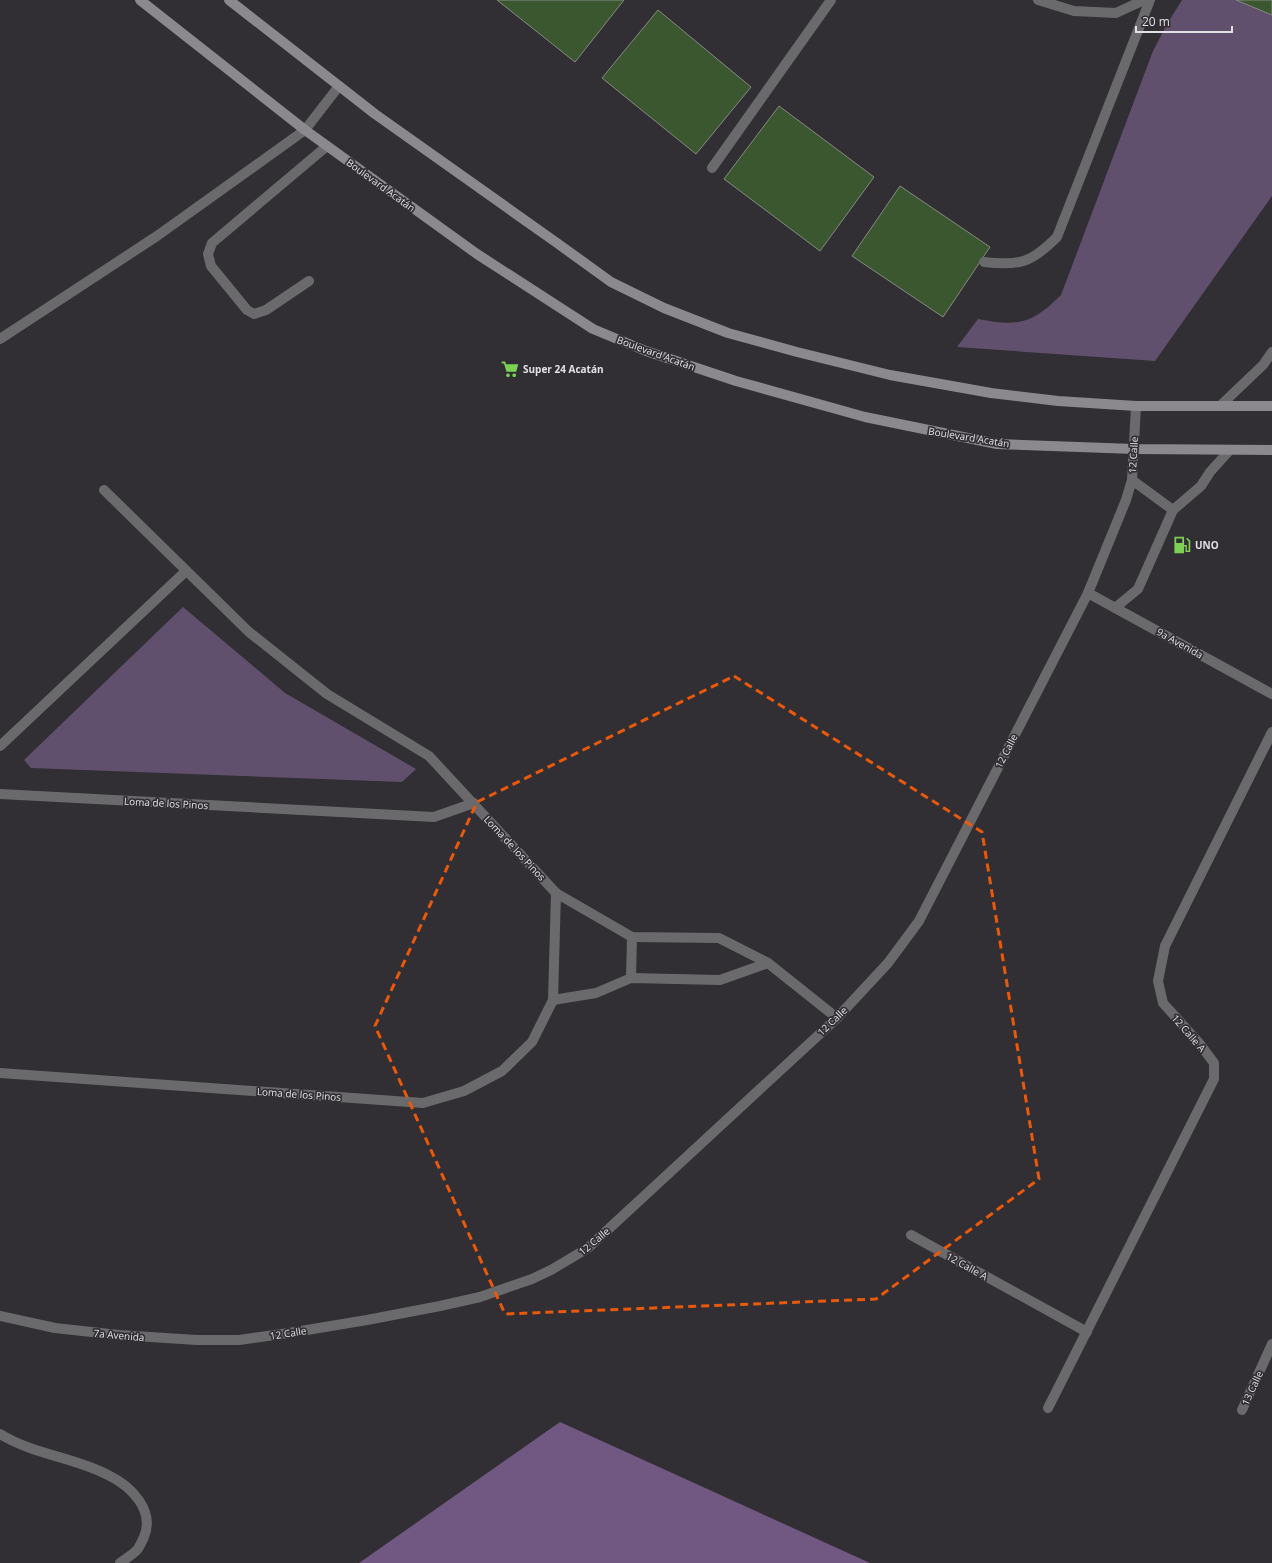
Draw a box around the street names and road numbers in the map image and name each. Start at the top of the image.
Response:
street label: Boulevard Acatán [344,155,418,215]
street label: Boulevard Acatán [615,332,697,374]
street label: Boulevard Acatán [927,424,1011,450]
street label: 12 Calle [1125,436,1141,474]
street label: 9a Avenida [1154,624,1206,662]
street label: 12 Calle [991,731,1021,770]
street label: Loma de los Pinos [124,794,209,812]
street label: Loma de los Pinos [481,812,549,884]
street label: 12 Calle [814,1003,850,1039]
street label: 12 Calle A [1169,1011,1210,1055]
street label: Loma de los Pinos [256,1084,342,1104]
street label: 12 Calle [575,1224,613,1258]
street label: 12 Calle A [944,1249,991,1283]
street label: 12 Calle [269,1323,308,1343]
street label: 7a Avenida [93,1326,145,1344]
street label: 13 Calle [1238,1368,1266,1408]

